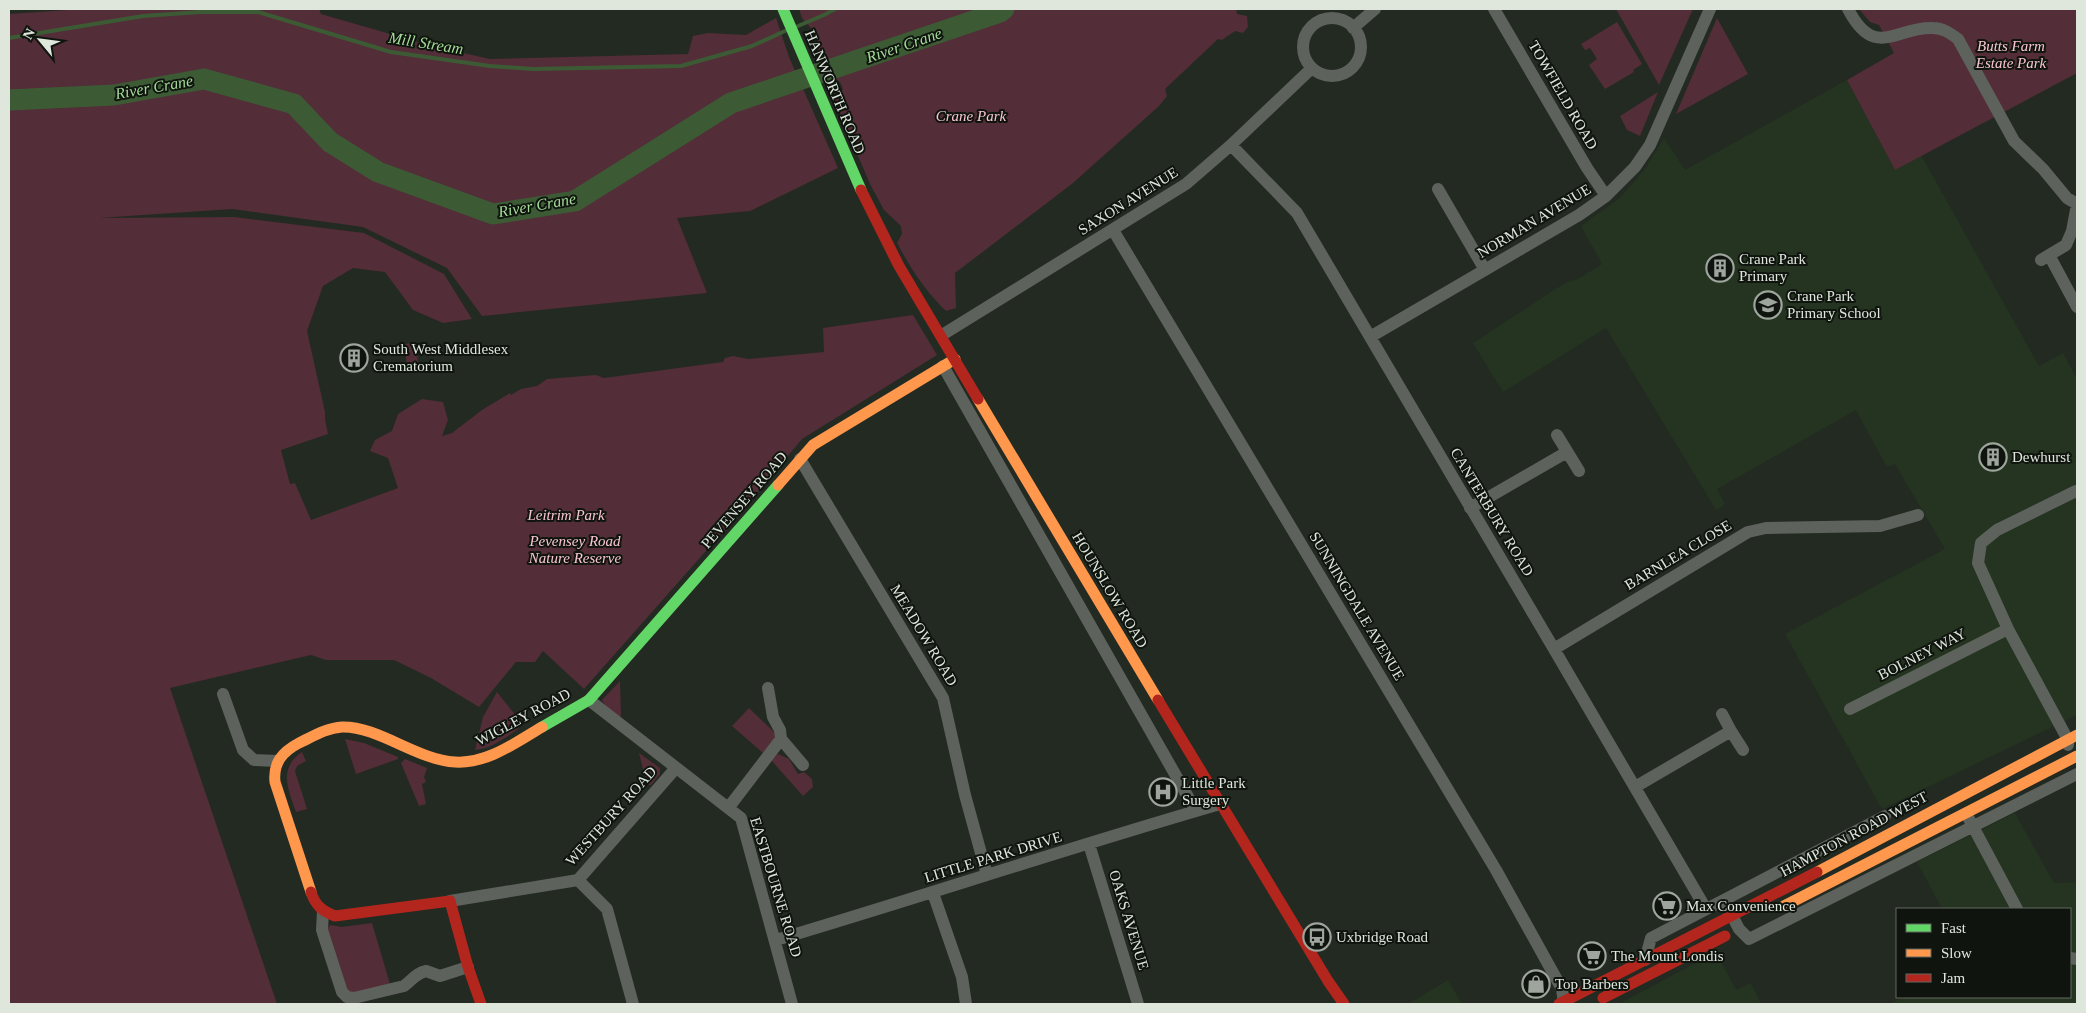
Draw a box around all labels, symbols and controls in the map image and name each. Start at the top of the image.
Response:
north arrow [15,15,65,65]
water label: River Crane [863,24,944,66]
text: N [20,26,38,42]
street label: HANWORTH ROAD [802,28,868,156]
water label: Mill Stream [386,29,465,57]
street label: TOWFIELD ROAD [1525,38,1601,152]
park label: Butts Farm Estate Park [1975,38,2047,71]
water label: River Crane [113,72,194,102]
park label: Crane Park [936,108,1007,124]
street label: SAXON AVENUE [1075,164,1181,238]
street label: NORMAN AVENUE [1474,181,1594,261]
water label: River Crane [496,190,577,220]
place label: Crane Park Primary [1739,251,1807,284]
building icon: Crane Park Primary [1705,253,1735,283]
place label: Crane Park Primary School [1787,288,1881,321]
school or university icon: Crane Park Primary School [1753,290,1783,320]
place label: South West Middlesex Crematorium [373,341,509,374]
building icon: South West Middlesex Crematorium [339,343,369,373]
building icon: Dewhurst [1978,442,2008,472]
street label: CANTERBURY ROAD [1447,445,1537,579]
street label: PEVENSEY ROAD [698,448,790,551]
place label: Dewhurst [2012,449,2071,465]
park label: Leitrim Park [526,507,605,523]
street label: BARNLEA CLOSE [1622,517,1734,593]
street label: HOUNSLOW ROAD [1069,529,1151,651]
street label: SUNNINGDALE AVENUE [1306,529,1408,683]
park label: Pevensey Road Nature Reserve [528,533,621,566]
street label: MEADOW ROAD [887,582,961,689]
street label: BOLNEY WAY [1875,625,1969,683]
street label: WIGLEY ROAD [473,685,573,749]
street label: WESTBURY ROAD [562,763,660,869]
place label: Little Park Surgery [1182,775,1246,808]
hospital icon: Little Park Surgery [1148,777,1178,807]
street label: HAMPTON ROAD WEST [1778,788,1930,880]
street label: EASTBOURNE ROAD [747,815,805,959]
street label: LITTLE PARK DRIVE [922,828,1064,886]
street label: OAKS AVENUE [1106,868,1152,972]
supermarket icon: Max Convenience [1652,891,1682,921]
place label: Max Convenience [1686,898,1796,914]
legend [1896,908,2071,998]
text: Fast [1941,920,1967,936]
bus stop icon: Uxbridge Road [1302,922,1332,952]
place label: Uxbridge Road [1336,929,1429,945]
supermarket icon: The Mount Londis [1577,941,1607,971]
text: Slow [1941,945,1972,961]
place label: The Mount Londis [1611,948,1724,964]
shop icon: Top Barbers [1521,969,1551,999]
text: Jam [1941,970,1965,986]
place label: Top Barbers [1555,976,1629,992]

